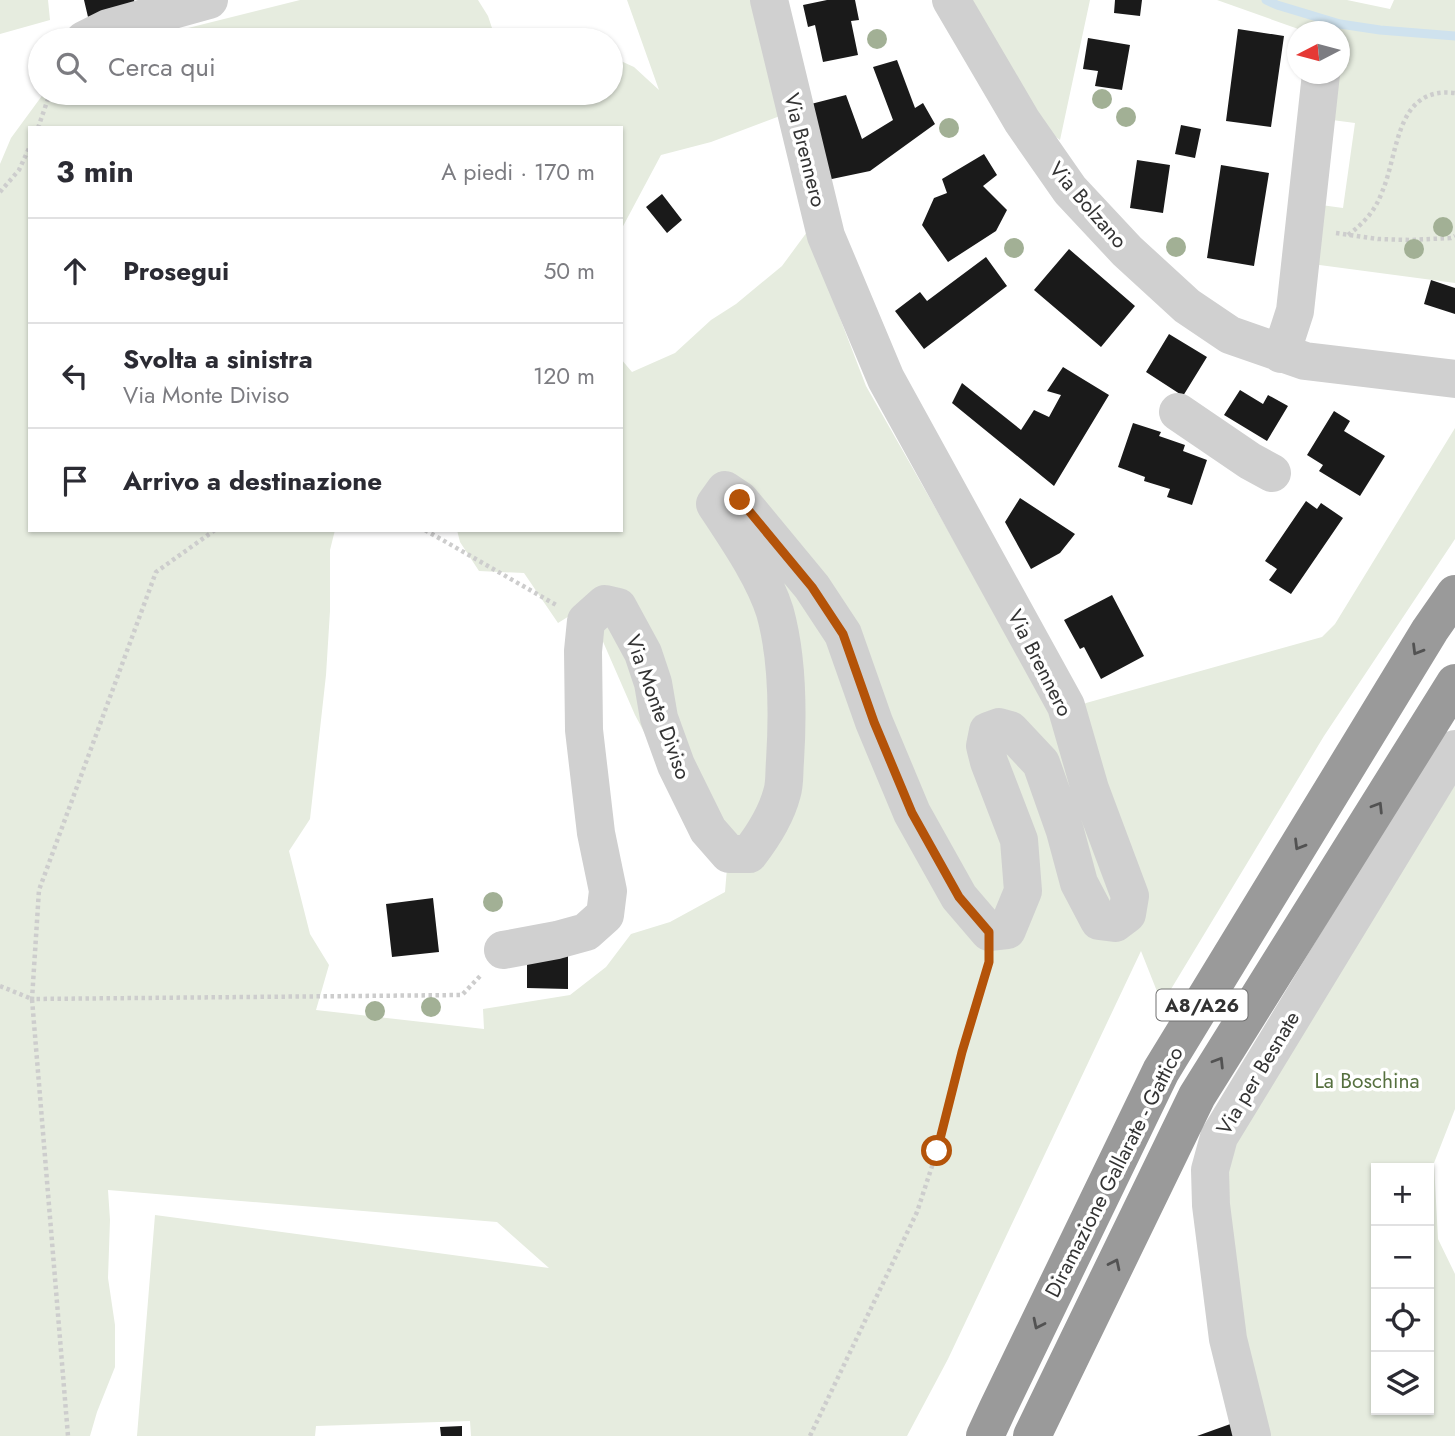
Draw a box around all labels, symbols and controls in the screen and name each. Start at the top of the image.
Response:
north arrow [1287,21,1350,84]
search box [28,28,623,105]
icon: search [52,48,90,86]
text: Cerca qui [108,48,216,86]
street label: Via Brennero [776,90,834,210]
text: 3 min [56,150,134,193]
text: A piedi · 170 m [441,155,595,189]
street label: Via Bolzano [1042,155,1134,255]
icon: ahead [56,252,94,290]
text: Prosegui [123,252,229,290]
text: 50 m [543,254,595,288]
text: Svolta a sinistra [123,340,313,378]
icon: left [56,357,94,395]
text: 120 m [533,359,595,393]
text: Via Monte Diviso [123,378,289,412]
icon: arrive [56,462,94,500]
text: Arrivo a destinazione [123,462,382,500]
route end [724,484,755,515]
street label: Via Brennero [1000,604,1080,722]
street label: Via Monte Diviso [618,631,698,783]
one-way arrow [1412,643,1425,656]
one-way arrow [1369,801,1382,814]
one-way arrow [1294,837,1307,850]
road number: A8/A26 [1156,990,1248,1021]
street label: Via per Besnate [1209,1005,1307,1141]
street label: Diramazione Gallarate - Gattico [1038,1041,1190,1303]
one-way arrow [1210,1057,1223,1070]
park label: La Boschina [1314,1066,1420,1096]
route start [921,1135,952,1166]
map controls [1371,1163,1434,1415]
button: + [1371,1163,1434,1226]
button: − [1371,1226,1434,1289]
one-way arrow [1107,1259,1121,1271]
button: locate [1371,1289,1434,1352]
one-way arrow [1033,1317,1047,1329]
button: layers [1371,1352,1434,1415]

